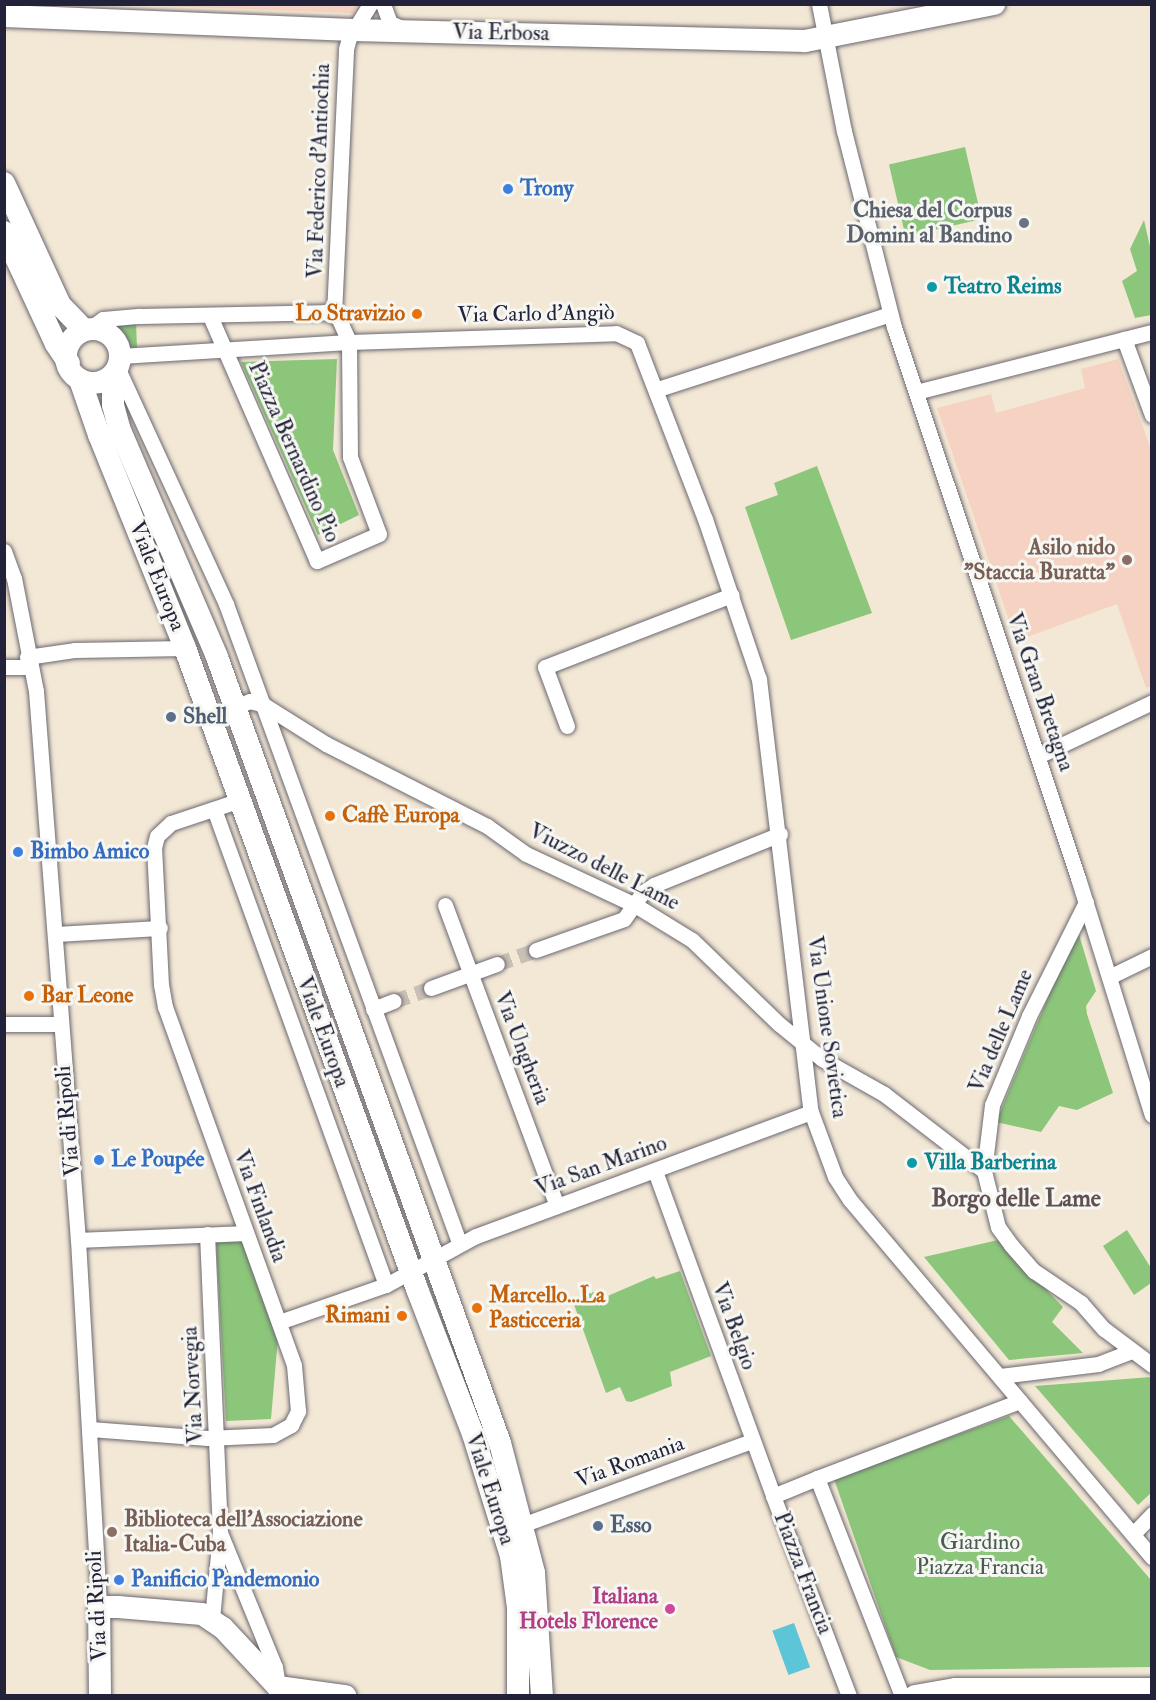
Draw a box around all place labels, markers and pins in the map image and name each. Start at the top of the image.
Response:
place label: Trony [520,176,573,202]
marker: Trony [501,182,515,196]
place label: Chiesa del Corpus Domini al Bandino [846,197,1012,248]
marker: Chiesa del Corpus Domini al Bandino [1017,216,1031,230]
place label: Teatro Reims [944,274,1062,300]
marker: Teatro Reims [925,280,939,294]
place label: Lo Stravizio [295,301,405,327]
marker: Lo Stravizio [410,307,424,321]
place label: Asilo nido "Staccia Buratta" [964,534,1115,586]
marker: Asilo nido "Staccia Buratta" [1120,553,1134,567]
place label: Shell [183,704,227,730]
marker: Shell [164,710,178,724]
place label: Caffè Europa [342,803,460,829]
marker: Caffè Europa [323,809,337,823]
place label: Bimbo Amico [30,839,149,865]
marker: Bimbo Amico [11,845,25,859]
place label: Bar Leone [41,983,134,1009]
marker: Bar Leone [22,989,36,1003]
place label: Le Poupée [111,1147,204,1173]
place label: Villa Barberina [924,1150,1056,1176]
marker: Le Poupée [92,1153,106,1167]
marker: Villa Barberina [905,1156,919,1170]
place label: Marcello...La Pasticceria [489,1282,605,1334]
marker: Marcello...La Pasticceria [470,1301,484,1315]
place label: Rimani [325,1303,390,1329]
marker: Rimani [395,1309,409,1323]
place label: Biblioteca dell'Associazione Italia-Cuba [124,1506,363,1558]
place label: Esso [610,1513,652,1539]
marker: Esso [591,1519,605,1533]
marker: Biblioteca dell'Associazione Italia-Cuba [105,1525,119,1539]
place label: Panificio Pandemonio [131,1567,319,1593]
marker: Panificio Pandemonio [112,1573,126,1587]
place label: Italiana Hotels Florence [519,1583,658,1634]
marker: Italiana Hotels Florence [663,1602,677,1616]

